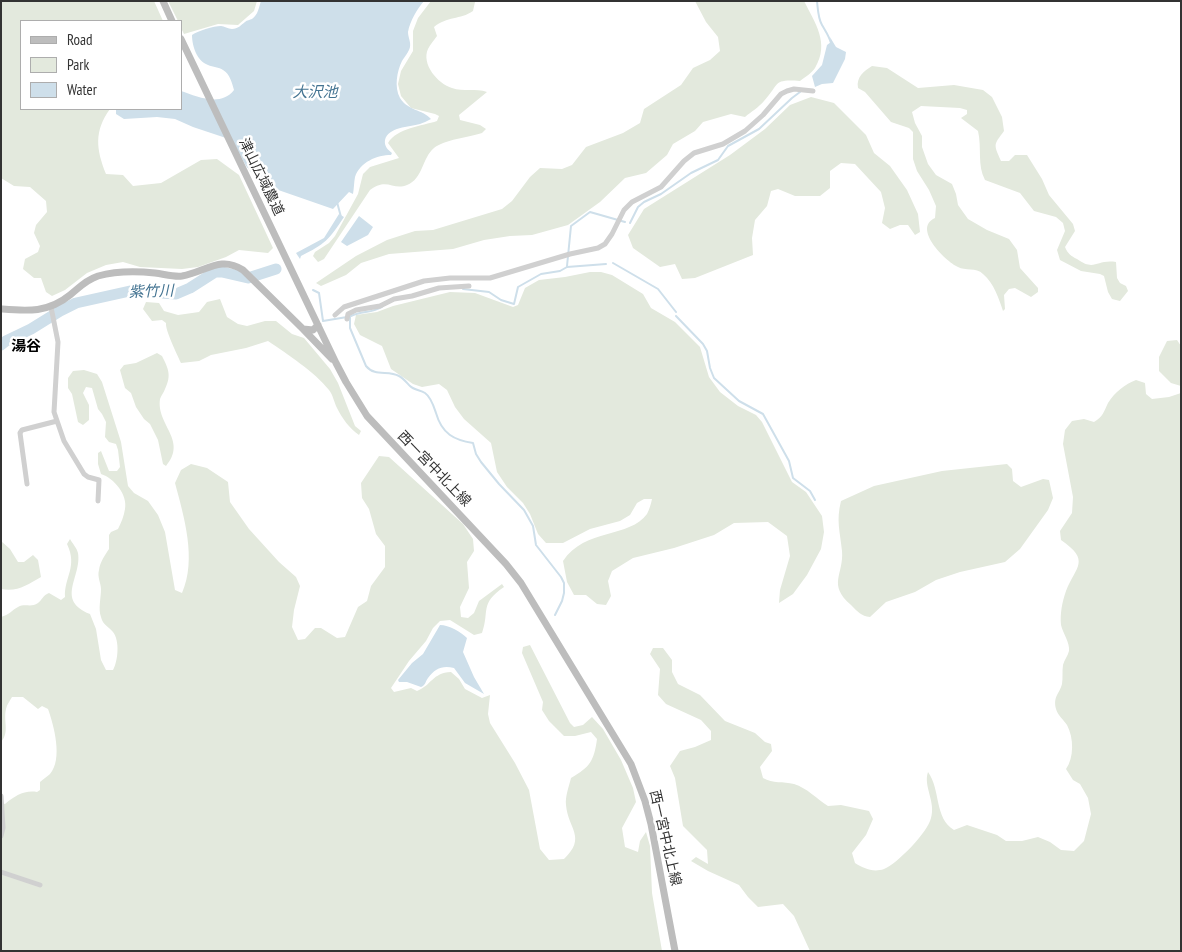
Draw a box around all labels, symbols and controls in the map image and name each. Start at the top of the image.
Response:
legend [20,20,182,110]
text: Road [67,30,93,49]
text: Park [67,55,89,74]
text: Water [67,80,97,99]
water label: 大沢池 [293,84,337,102]
street label: 津山広域農道 [235,136,287,218]
water label: 紫竹川 [128,282,174,302]
district label: 湯谷 [11,338,41,356]
street label: 西一宮中北上線 [394,428,474,510]
street label: 西一宮中北上線 [646,788,684,888]

